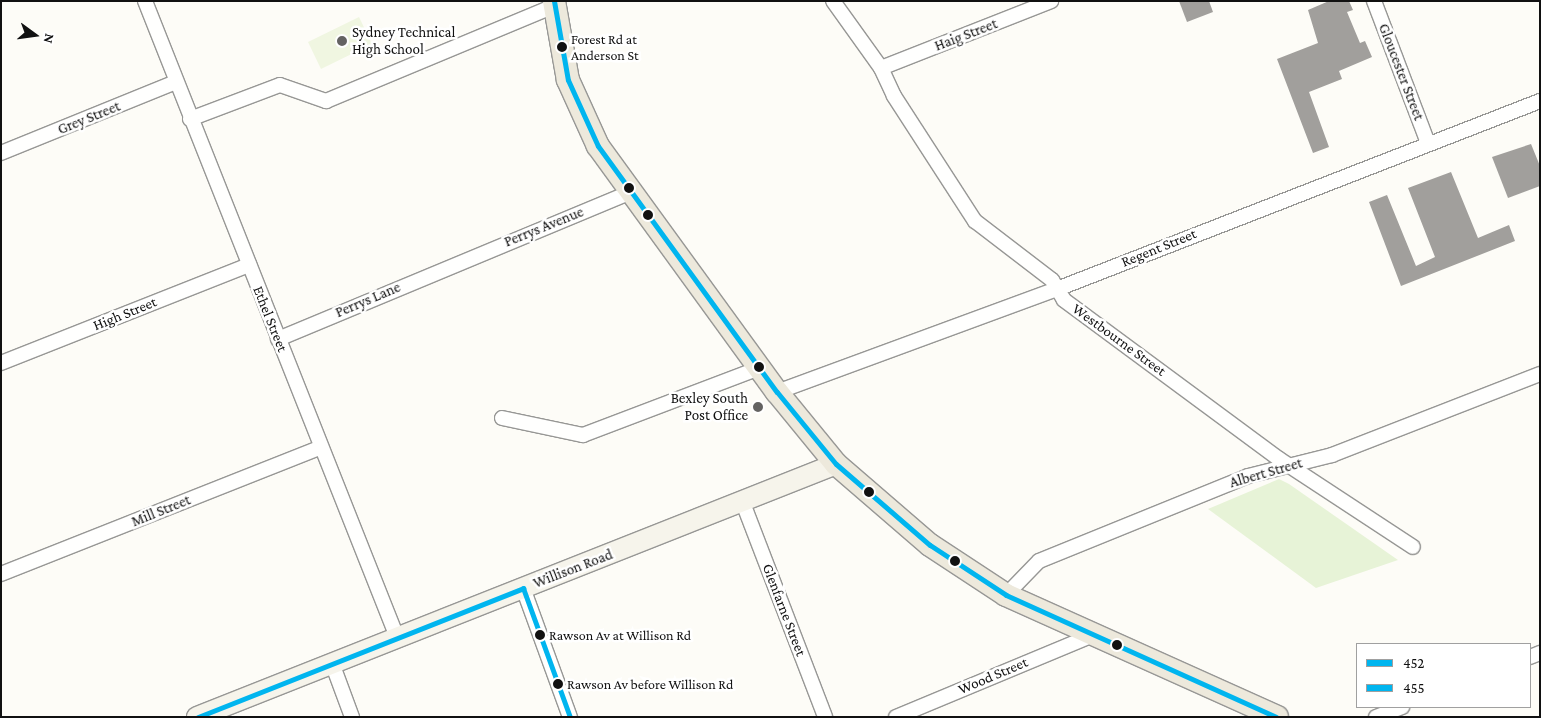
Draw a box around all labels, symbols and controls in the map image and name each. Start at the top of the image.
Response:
north arrow [10,10,60,60]
street label: Haig Street [932,15,1000,55]
street label: Gloucester Street [1374,21,1428,123]
place label: Sydney Technical High School [352,23,455,58]
place label: Forest Rd at Anderson St [571,31,639,64]
text: N [41,32,58,45]
marker: Sydney Technical High School [336,35,348,47]
marker: Forest Rd at Anderson St [557,42,567,52]
street label: Grey Street [55,97,123,139]
unlabelled marker [624,183,634,193]
street label: Perrys Avenue [502,203,586,251]
unlabelled marker [643,210,653,220]
street label: Regent Street [1119,225,1199,271]
street label: Perrys Lane [333,278,403,322]
street label: Ethel Street [249,283,291,355]
street label: High Street [91,293,159,335]
street label: Westbourne Street [1069,300,1169,380]
unlabelled marker [754,362,764,372]
place label: Bexley South Post Office [671,389,748,424]
marker: Bexley South Post Office [752,401,764,413]
street label: Albert Street [1227,454,1305,492]
unlabelled marker [864,487,874,497]
street label: Mill Street [129,491,193,531]
street label: Willison Road [531,546,615,592]
unlabelled marker [950,556,960,566]
street label: Glenfarne Street [758,561,810,659]
place label: Rawson Av at Willison Rd [549,627,691,643]
marker: Rawson Av at Willison Rd [535,630,545,640]
unlabelled marker [1112,640,1122,650]
legend [1356,643,1531,708]
street label: Wood Street [955,653,1031,699]
text: 452 [1403,655,1424,671]
place label: Rawson Av before Willison Rd [567,676,733,692]
marker: Rawson Av before Willison Rd [553,679,563,689]
text: 455 [1403,680,1425,696]

